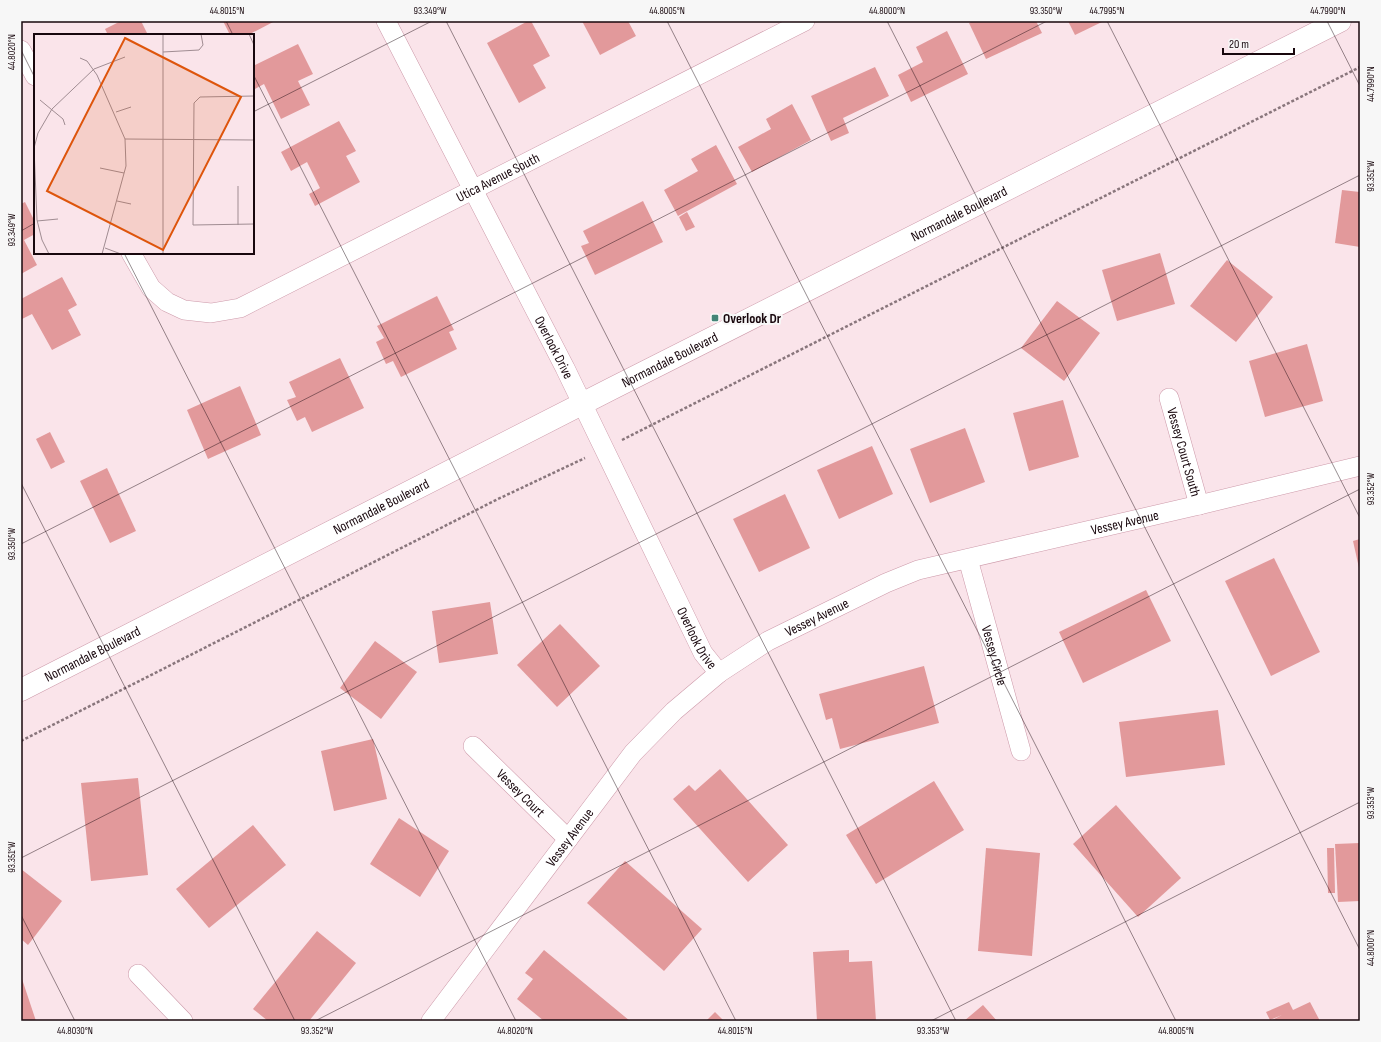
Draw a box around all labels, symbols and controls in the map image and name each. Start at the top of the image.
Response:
text: 44.8015°N [210,5,244,17]
text: 93.349°W [414,5,447,17]
text: 44.8005°N [649,5,685,17]
text: 44.8000°N [869,5,905,17]
text: 93.350°W [1030,5,1063,17]
text: 44.7995°N [1090,5,1124,17]
text: 44.7990°N [1310,5,1346,17]
scale bar [1223,30,1294,56]
text: 44.8020°N [6,34,18,70]
inset map [34,34,254,254]
text: 20 m [1229,37,1249,52]
text: 44.7990°N [1365,66,1377,102]
street label: Utica Avenue South [453,149,542,205]
text: 93.351°W [1365,160,1377,192]
street label: Normandale Boulevard [908,182,1010,245]
text: 93.349°W [6,213,18,246]
place label: Overlook Dr [723,310,782,327]
street label: Overlook Drive [531,313,577,381]
marker: Overlook Dr [710,313,720,323]
street label: Normandale Boulevard [619,328,721,391]
street label: Vessey Court South [1164,406,1205,498]
text: 93.352°W [1365,472,1377,505]
street label: Normandale Boulevard [330,475,432,538]
street label: Vessey Avenue [1089,506,1160,538]
text: 93.350°W [6,527,18,560]
street label: Vessey Avenue [782,594,851,640]
street label: Overlook Drive [673,604,721,672]
street label: Normandale Boulevard [41,622,143,685]
street label: Vessey Circle [978,623,1011,687]
street label: Vessey Court [493,765,549,820]
text: 93.353°W [1365,786,1377,819]
street label: Vessey Avenue [542,805,597,870]
text: 93.351°W [6,841,18,873]
text: 44.8000°N [1365,930,1377,966]
text: 44.8030°N [57,1025,93,1037]
text: 93.352°W [301,1025,334,1037]
text: 44.8020°N [497,1025,533,1037]
text: 44.8015°N [718,1025,752,1037]
text: 93.353°W [917,1025,950,1037]
text: 44.8005°N [1158,1025,1194,1037]

